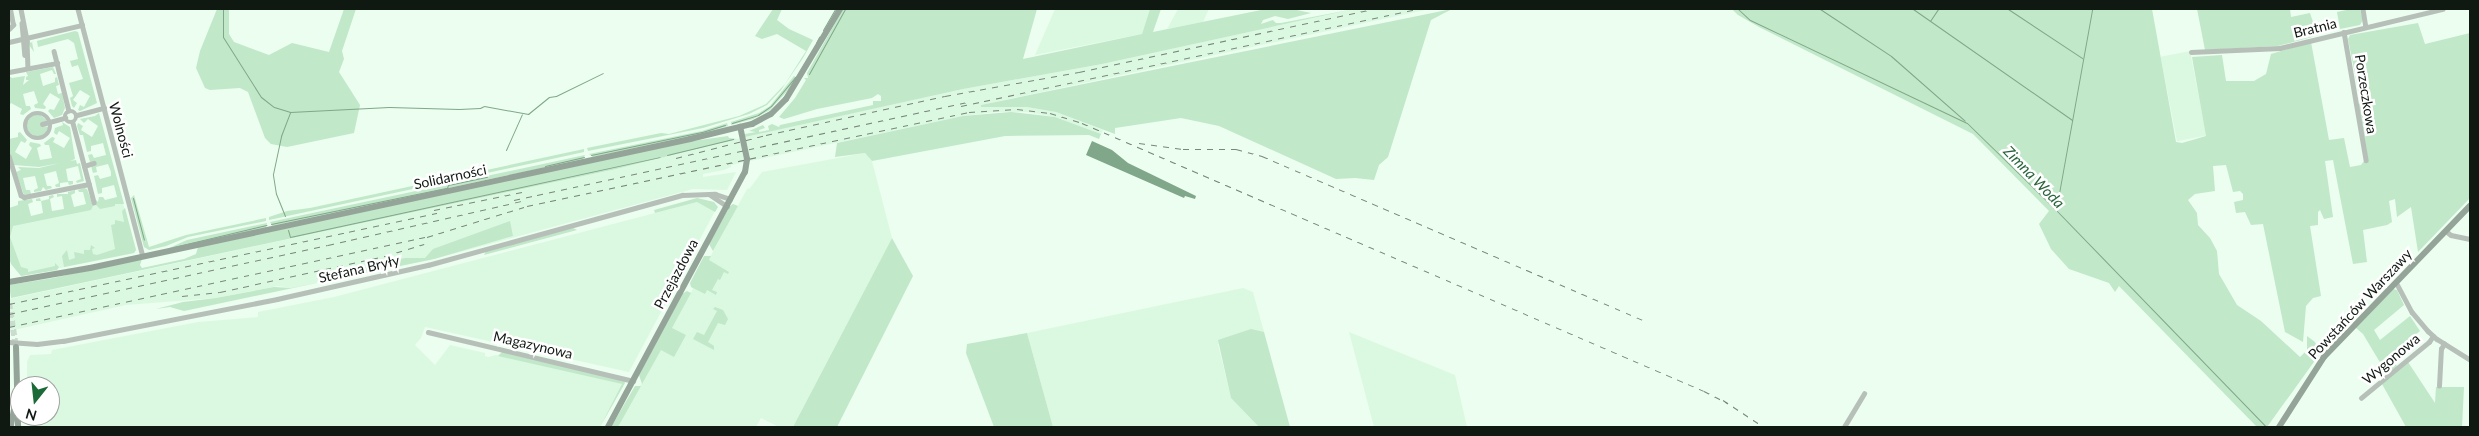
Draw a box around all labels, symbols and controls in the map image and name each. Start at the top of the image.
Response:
street label: Bratnia [2292,15,2338,41]
street label: Porzeczkowa [2351,53,2381,135]
street label: Wolności [106,100,136,160]
water label: Zimna Woda [2000,142,2068,212]
street label: Solidarności [412,161,488,193]
street label: Przejazdowa [651,236,701,312]
street label: Powstańców Warszawy [2304,245,2416,363]
street label: Stefana Bryły [317,252,401,286]
street label: Magazynowa [492,328,574,362]
street label: Wygonowa [2359,330,2423,388]
north arrow [10,376,60,426]
text: N [23,405,39,425]

